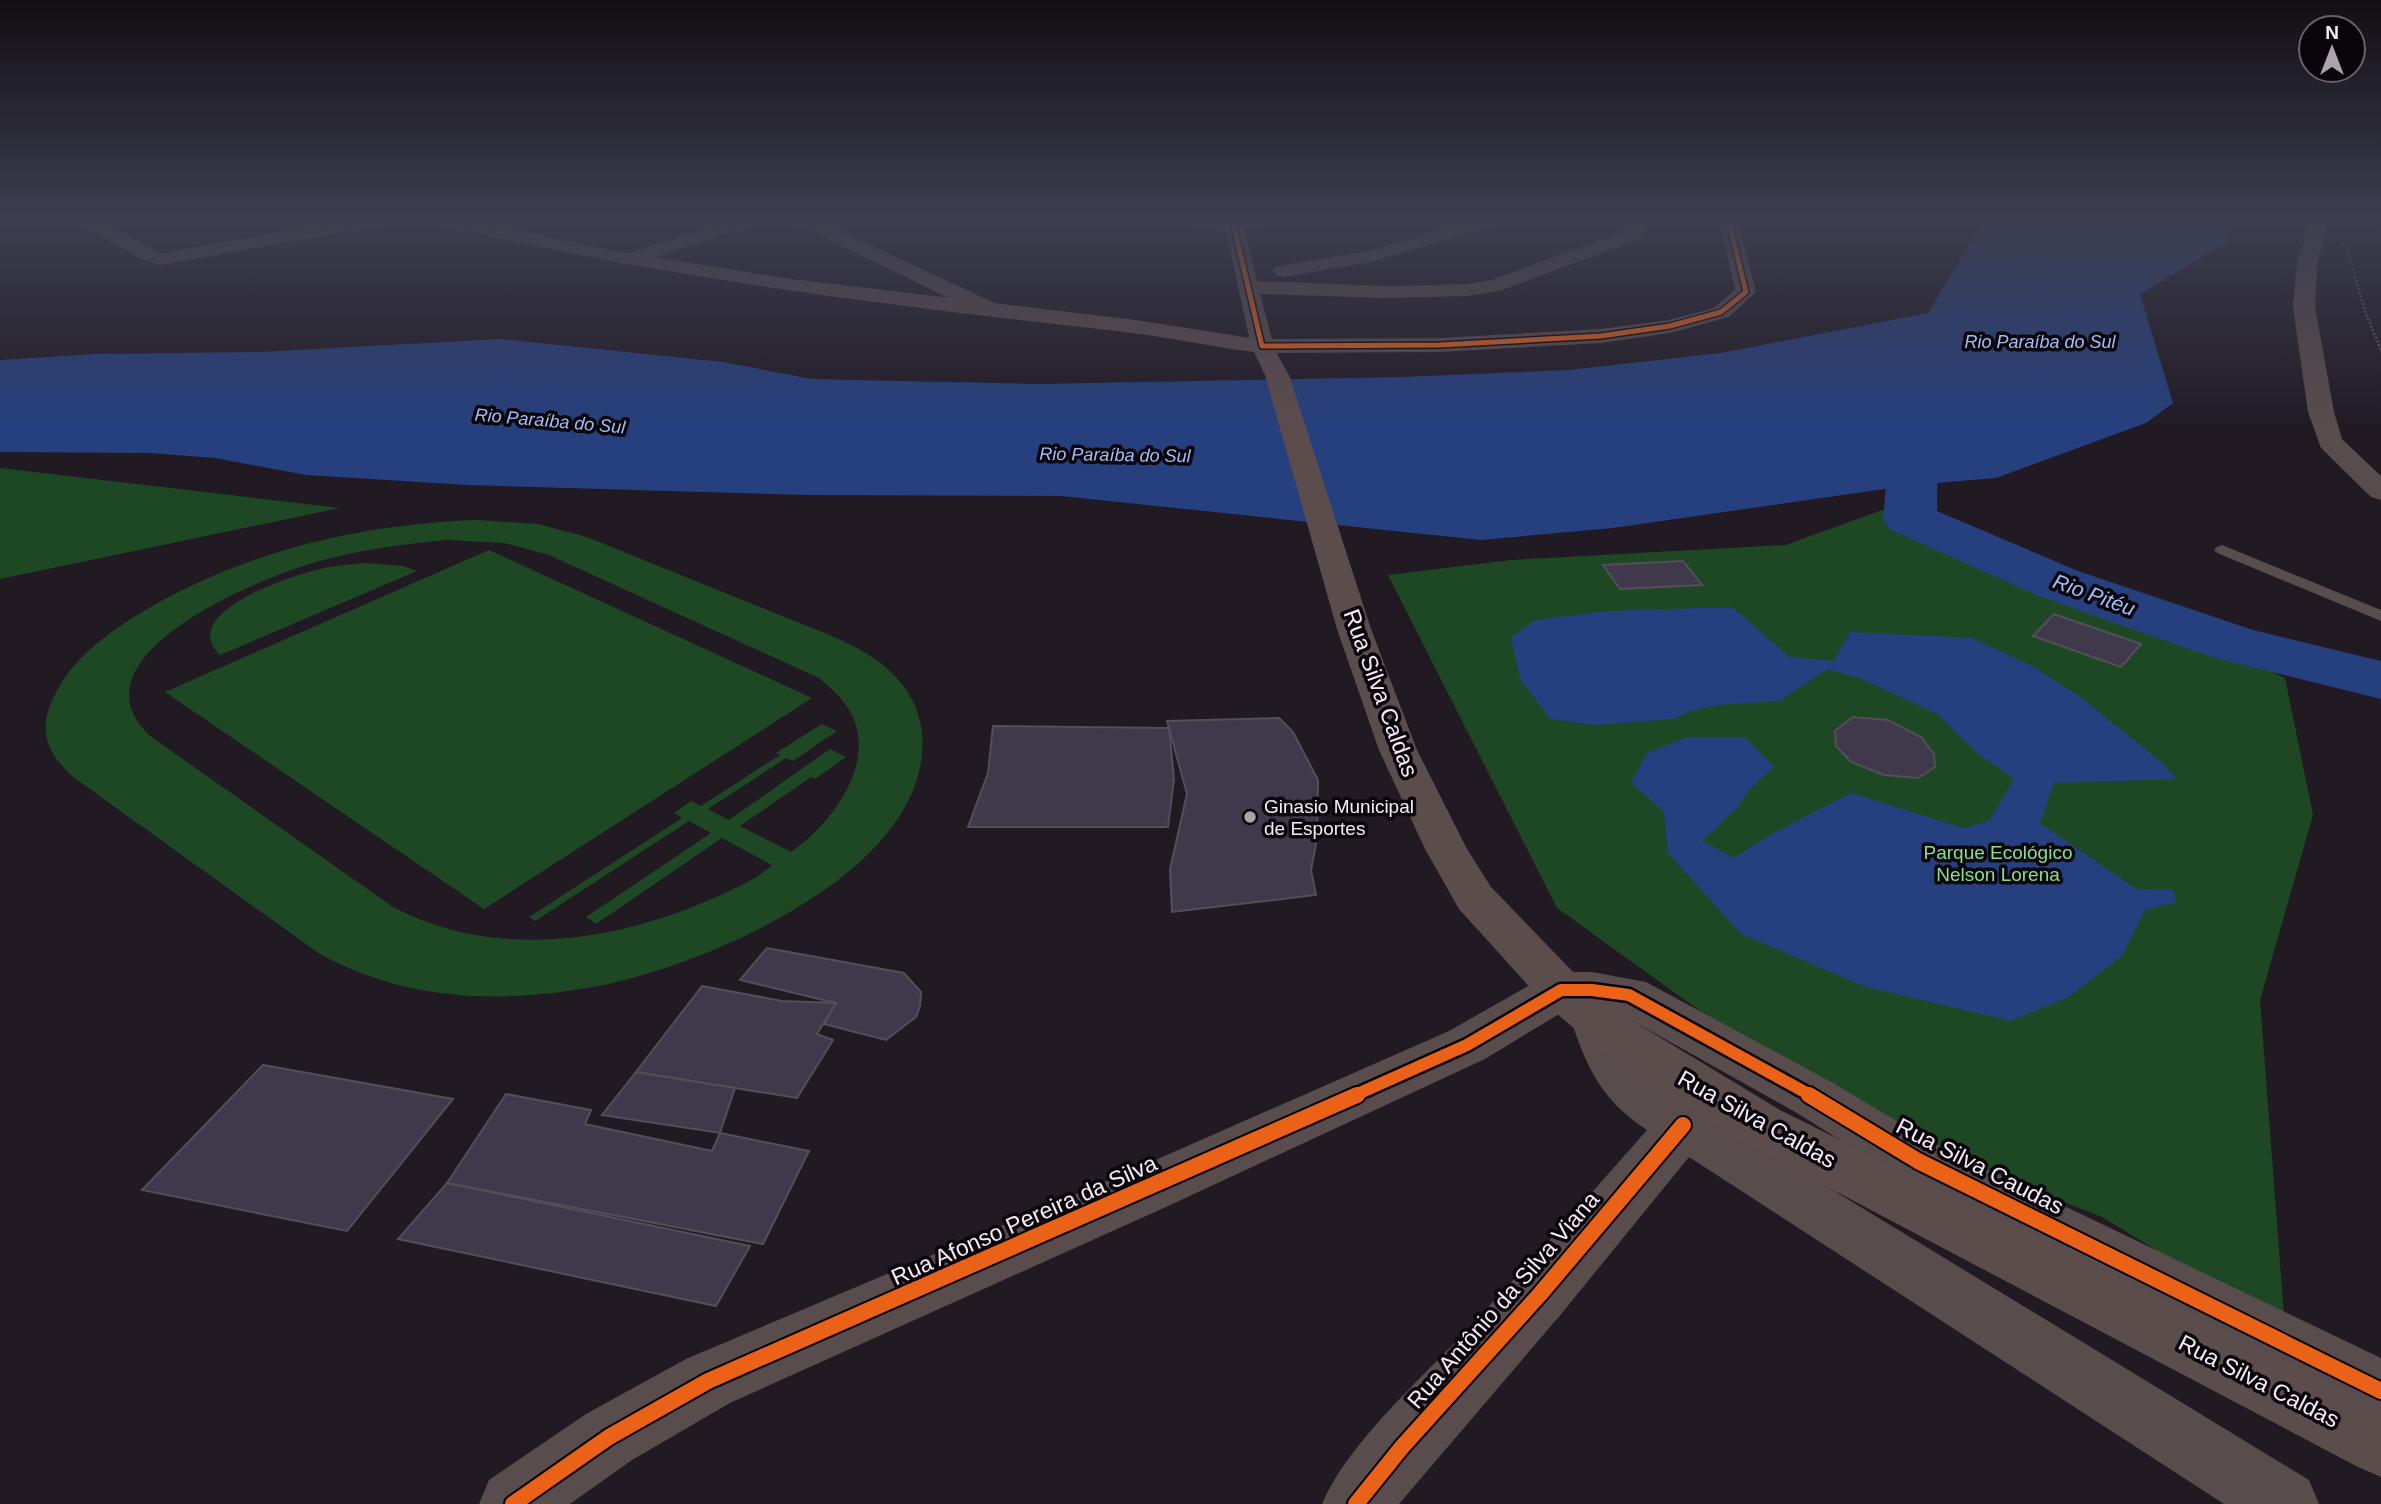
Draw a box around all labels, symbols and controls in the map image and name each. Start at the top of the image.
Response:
north arrow [2297,14,2367,84]
text: N [2325,22,2339,43]
water label: Rio Paraíba do Sul [1964,332,2117,352]
water label: Rio Paraíba do Sul [474,404,627,438]
water label: Rio Paraíba do Sul [1039,444,1192,466]
water label: Rio Pitéu [2050,569,2138,620]
street label: Rua Silva Caldas [1339,606,1423,780]
place label: Ginasio Municipal de Esportes [1264,796,1414,839]
marker: Ginasio Municipal de Esportes [1242,809,1258,825]
park label: Parque Ecológico Nelson Lorena [1924,842,2072,885]
street label: Rua Silva Caldas [1674,1065,1840,1173]
street label: Rua Silva Caudas [1892,1113,2068,1219]
street label: Rua Afonso Pereira da Silva [887,1150,1161,1290]
street label: Rua Antônio da Silva Viana [1402,1186,1604,1414]
street label: Rua Silva Caldas [2175,1329,2343,1433]

